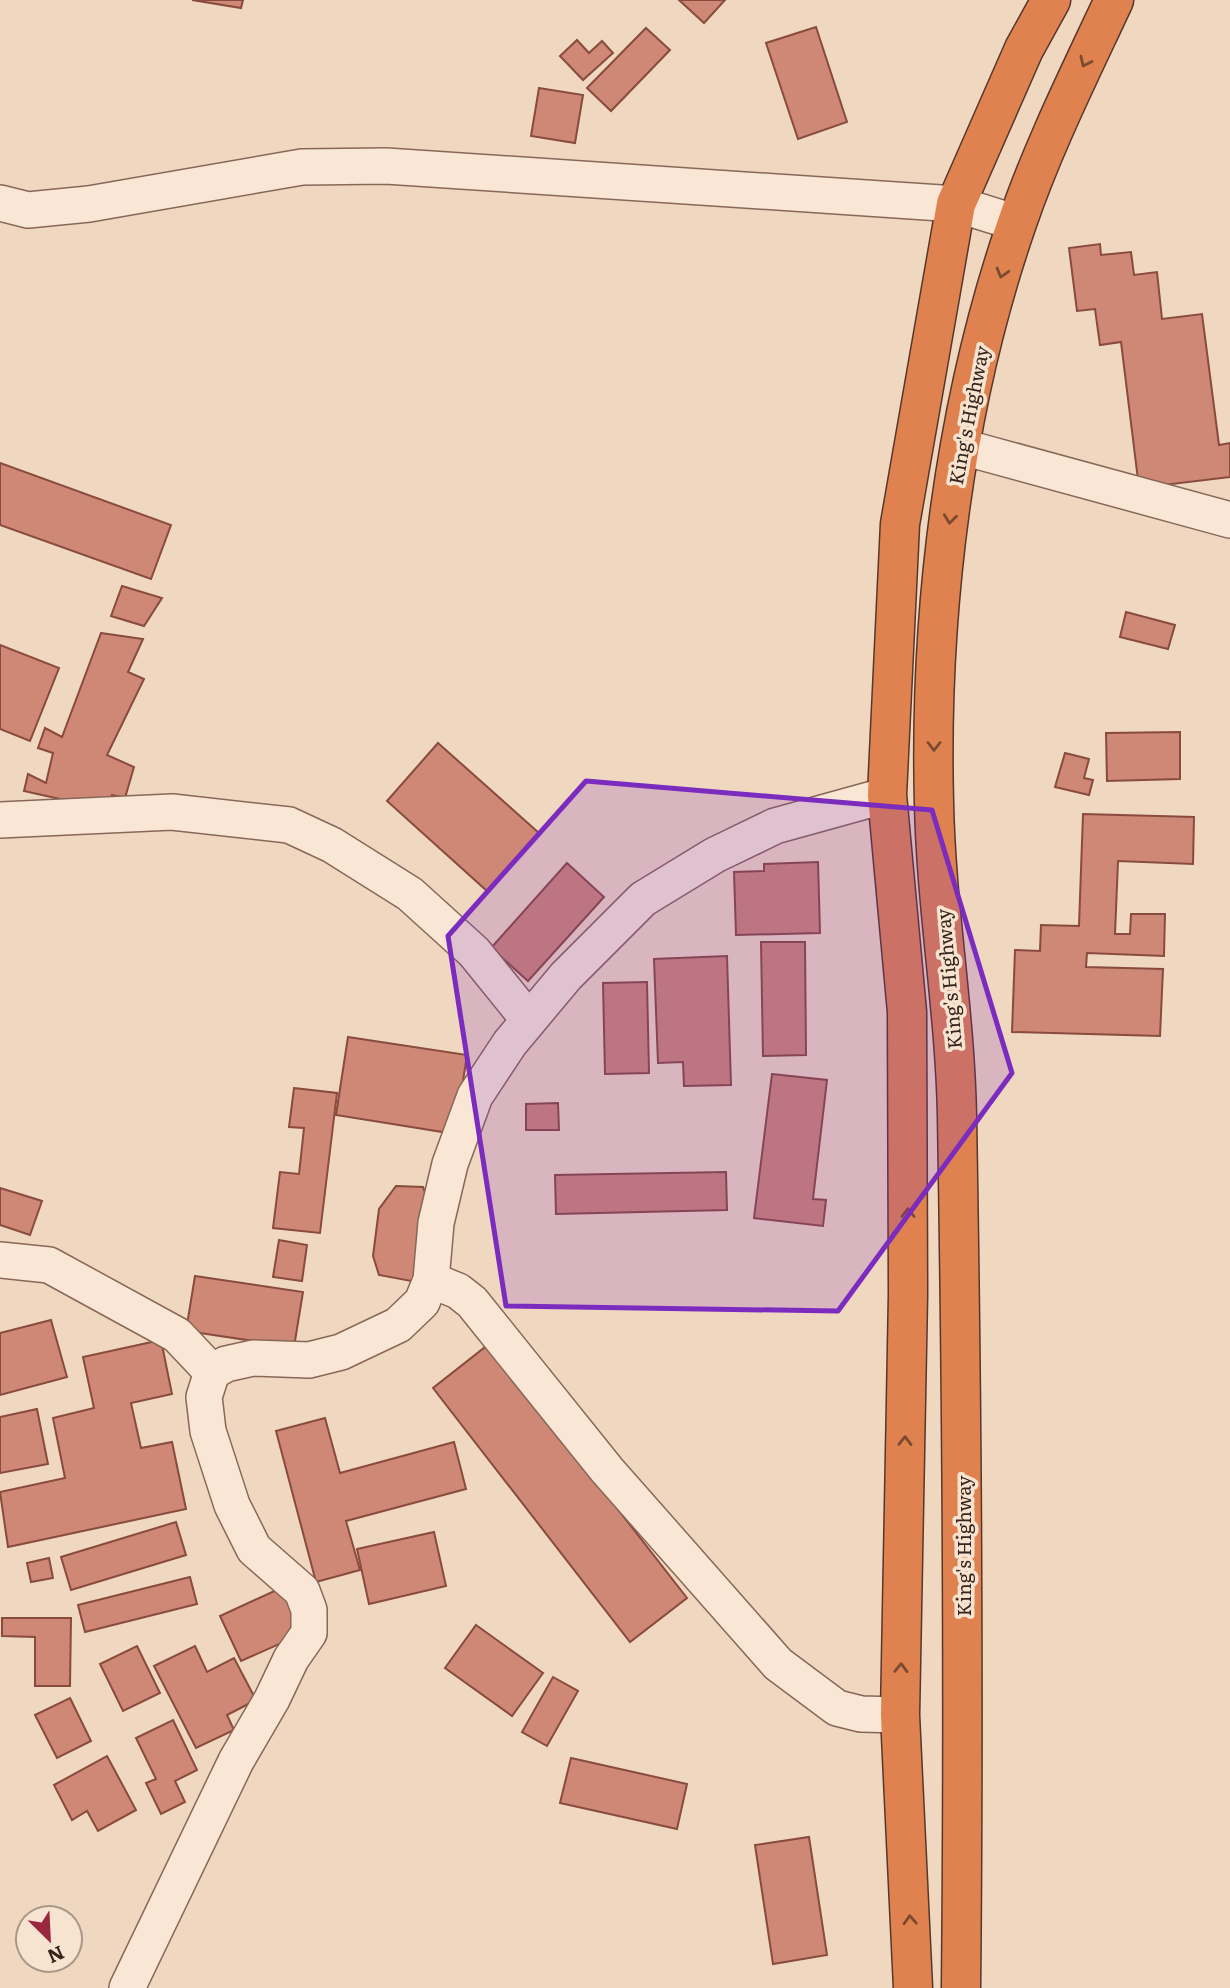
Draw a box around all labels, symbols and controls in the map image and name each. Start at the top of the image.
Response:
one-way arrow [1079,55,1093,67]
one-way arrow [996,267,1010,279]
street label: King's Highway [941,343,995,487]
one-way arrow [943,514,958,525]
one-way arrow [926,741,942,752]
street label: King's Highway [928,908,968,1050]
one-way arrow [900,1207,916,1218]
one-way arrow [897,1435,913,1445]
street label: King's Highway [949,1475,977,1616]
one-way arrow [893,1662,909,1673]
north arrow [14,1904,84,1974]
one-way arrow [902,1914,917,1925]
text: N [43,1939,69,1971]

